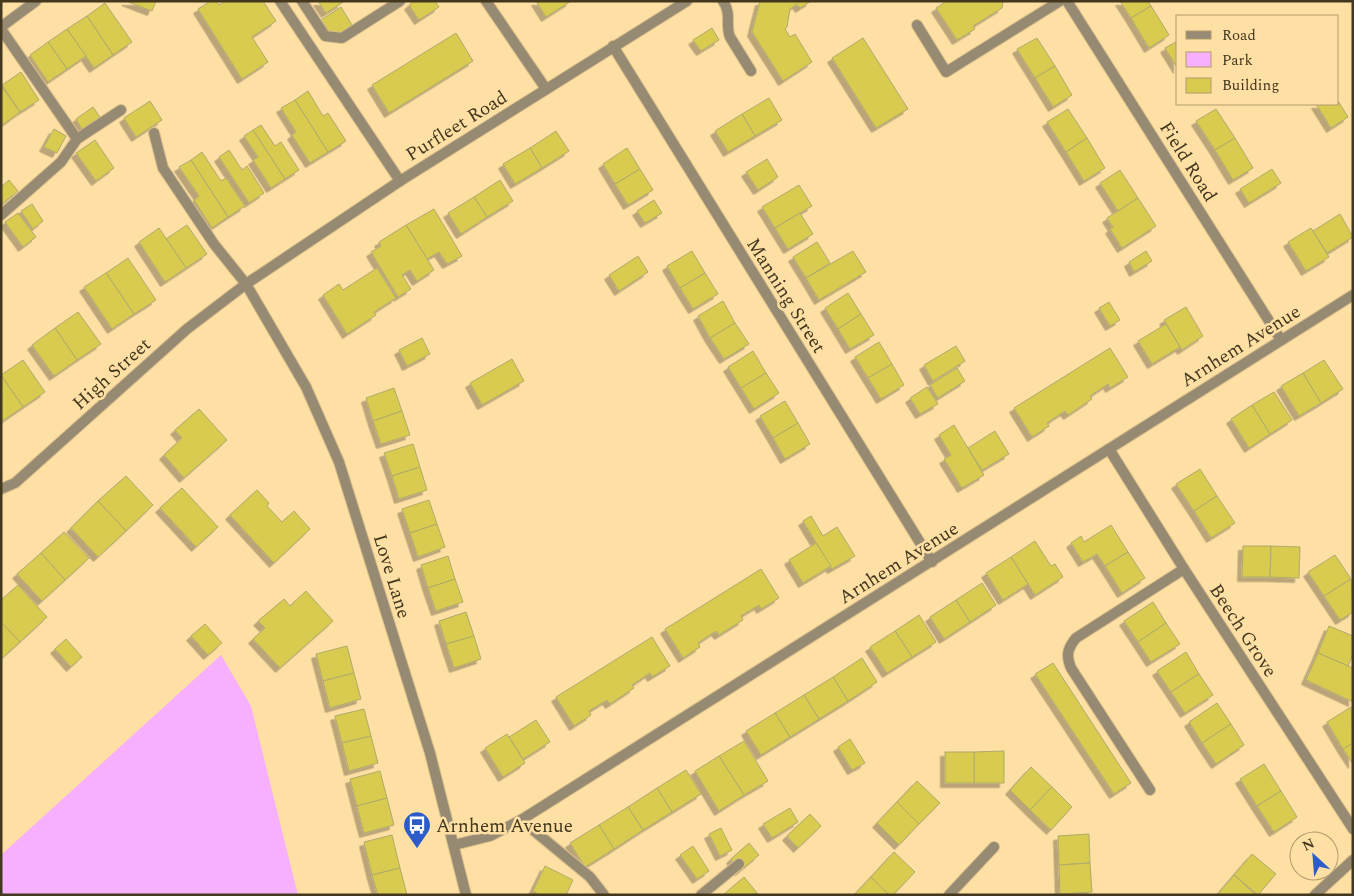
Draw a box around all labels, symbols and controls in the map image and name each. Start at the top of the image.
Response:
legend [1176,15,1339,105]
text: Road [1222,24,1256,47]
text: Park [1222,49,1253,72]
text: Building [1222,74,1279,97]
street label: Purfleet Road [400,83,513,169]
street label: Field Road [1151,116,1224,208]
street label: Manning Street [739,232,833,359]
street label: Arnhem Avenue [1175,298,1307,395]
street label: High Street [66,331,158,417]
street label: Arnhem Avenue [833,515,965,612]
street label: Love Lane [365,531,418,622]
street label: Beech Grove [1202,578,1284,683]
bus stop icon: Arnhem Avenue [402,810,432,849]
place label: Arnhem Avenue [436,812,573,841]
north arrow [1289,831,1339,881]
text: N [1299,833,1318,857]

